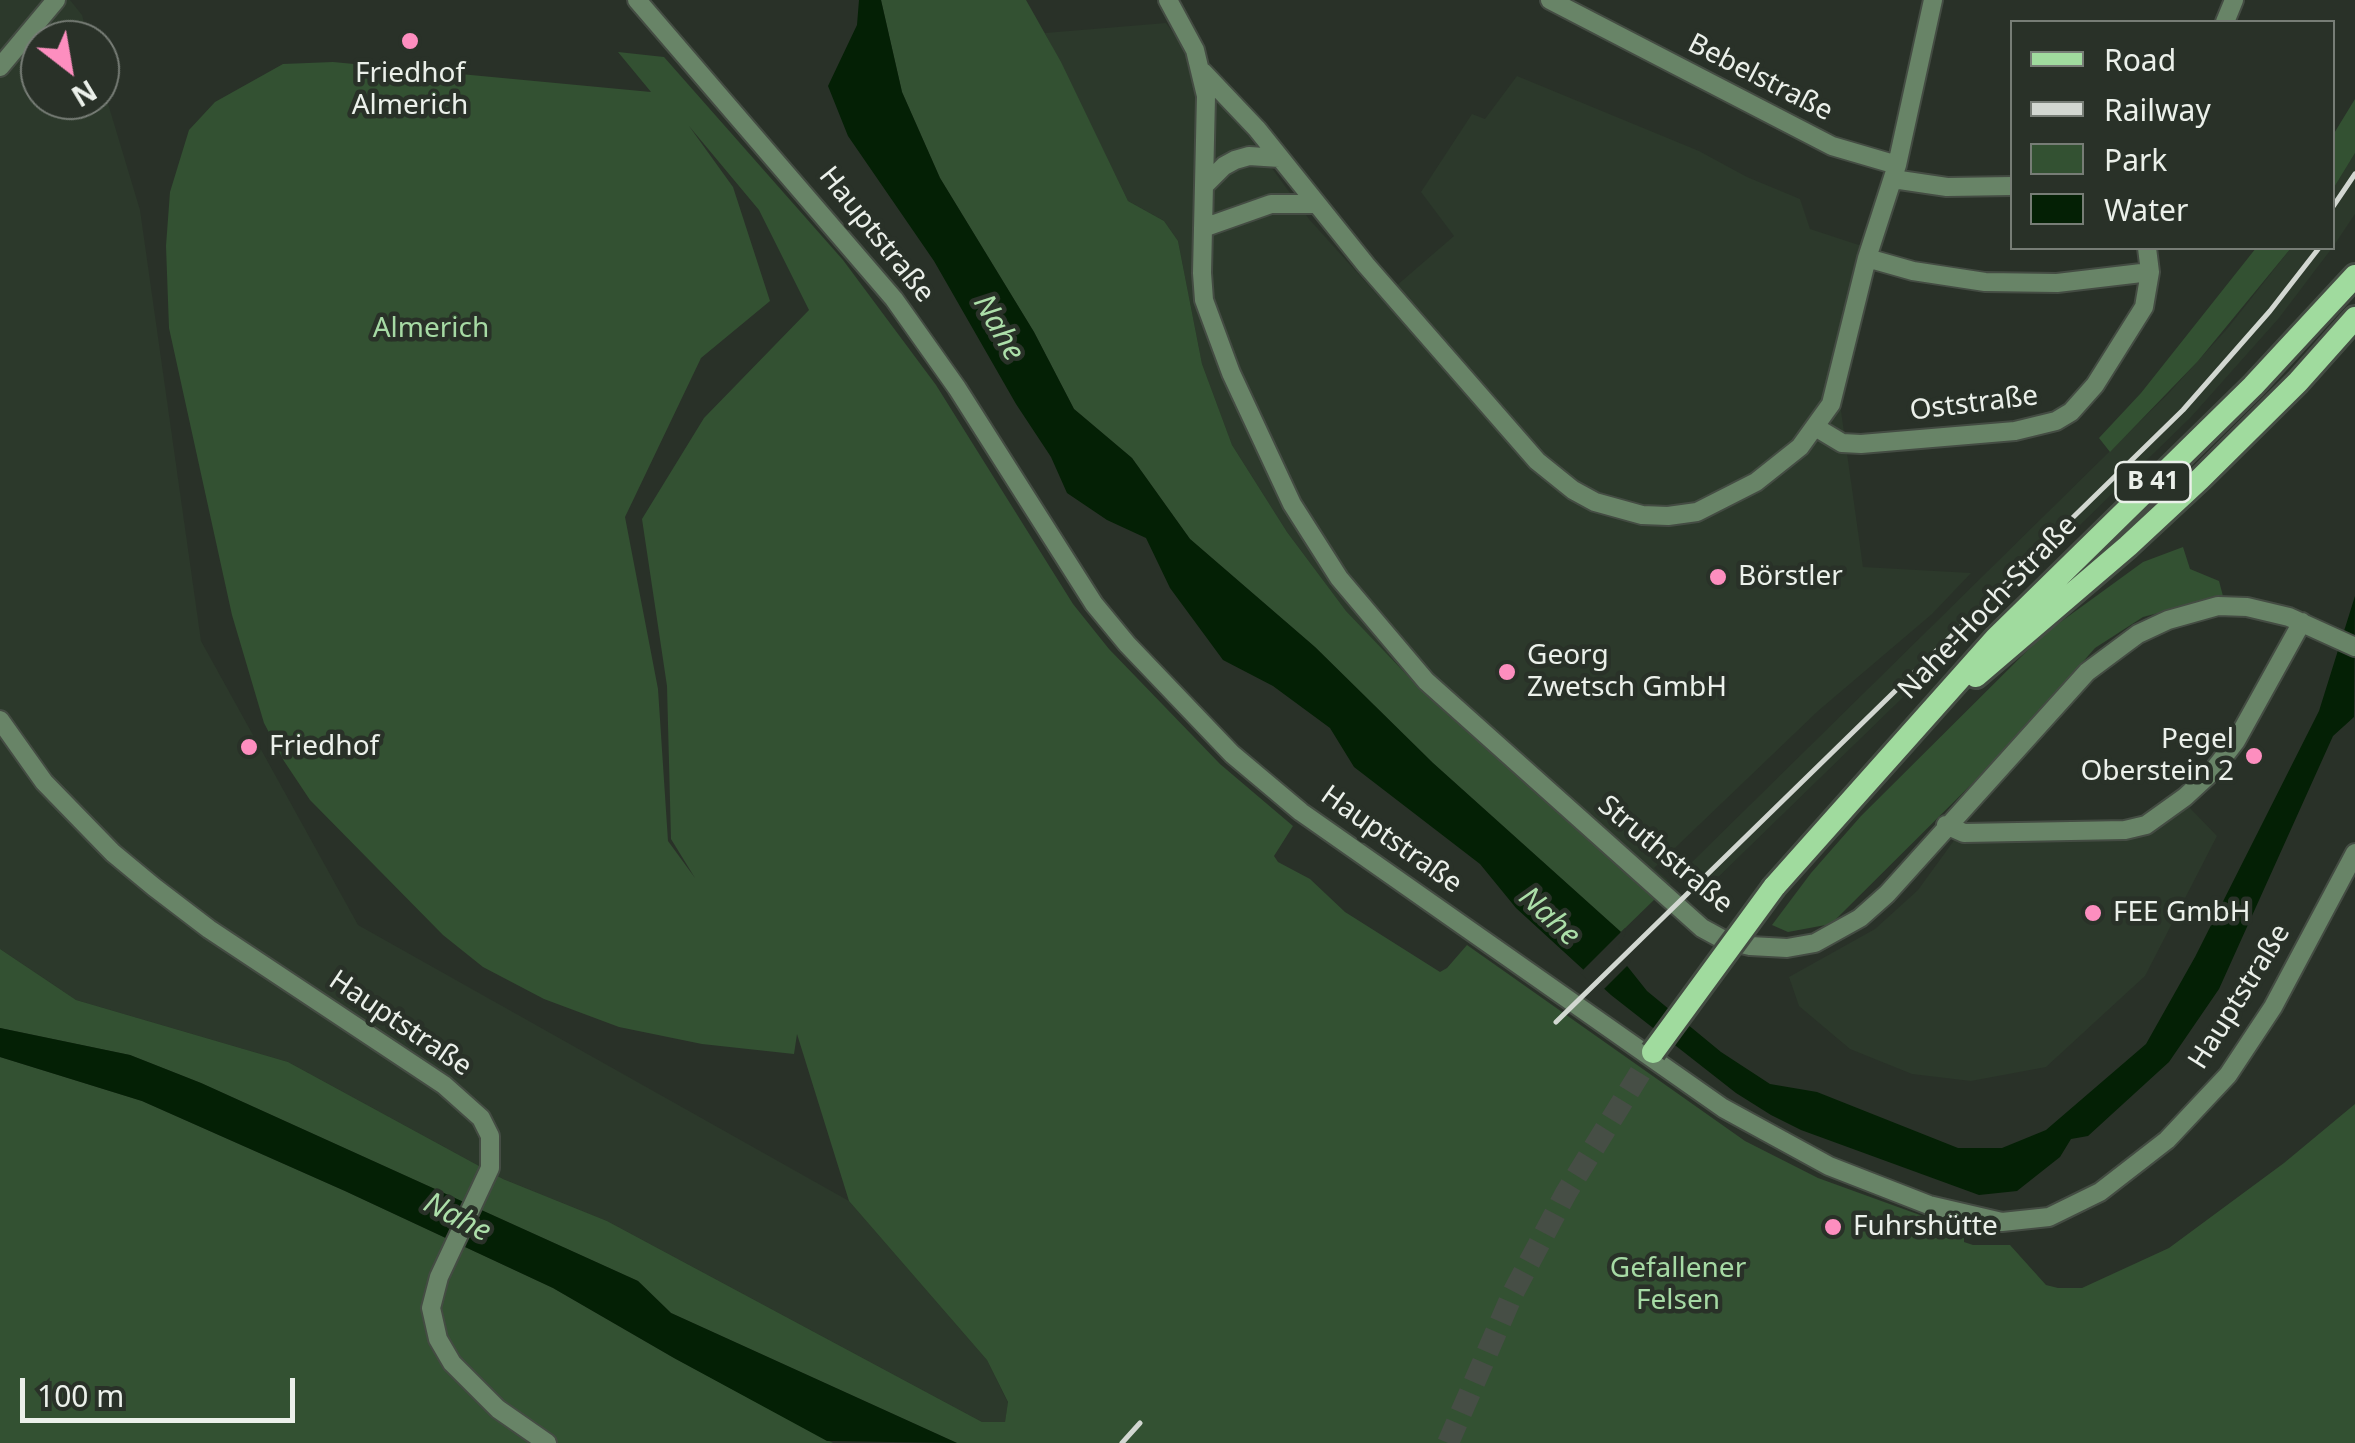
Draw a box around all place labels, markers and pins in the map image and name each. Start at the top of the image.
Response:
marker: Friedhof Almerich [399,30,421,52]
place label: Friedhof Almerich [352,57,468,123]
place label: Börstler [1738,560,1843,594]
marker: Börstler [1707,566,1729,588]
place label: Georg Zwetsch GmbH [1527,639,1727,705]
marker: Georg Zwetsch GmbH [1496,661,1518,683]
place label: Pegel Oberstein 2 [2080,723,2234,789]
place label: Friedhof [269,730,379,764]
marker: Friedhof [238,736,260,758]
marker: Pegel Oberstein 2 [2243,745,2265,767]
place label: FEE GmbH [2113,896,2250,930]
marker: FEE GmbH [2082,902,2104,924]
place label: Fuhrshütte [1853,1210,1998,1244]
marker: Fuhrshütte [1822,1216,1844,1238]

